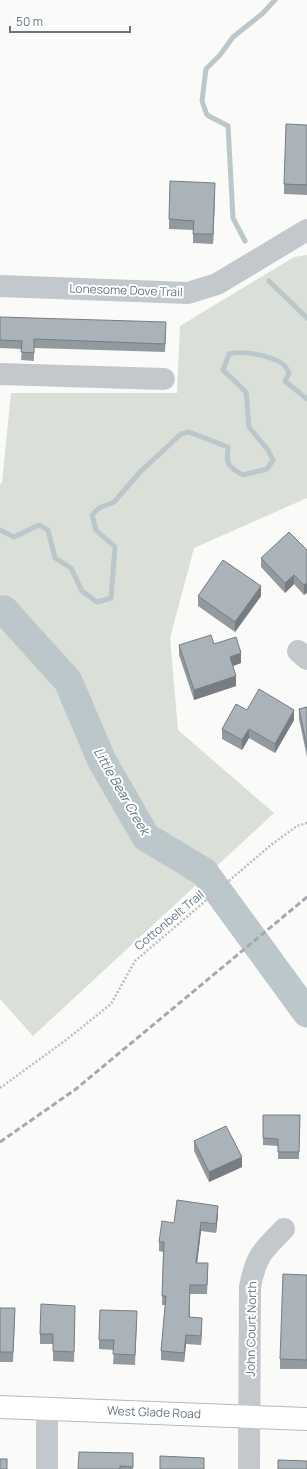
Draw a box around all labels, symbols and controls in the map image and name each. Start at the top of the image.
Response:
scale bar [10,8,130,34]
text: 50 m [16,13,43,30]
street label: Lonesome Dove Trail [69,280,183,300]
water label: Little Bear Creek [90,744,156,840]
street label: Cottonbelt Trail [131,886,207,954]
street label: John Court North [242,1281,260,1377]
street label: West Glade Road [107,1402,201,1422]

